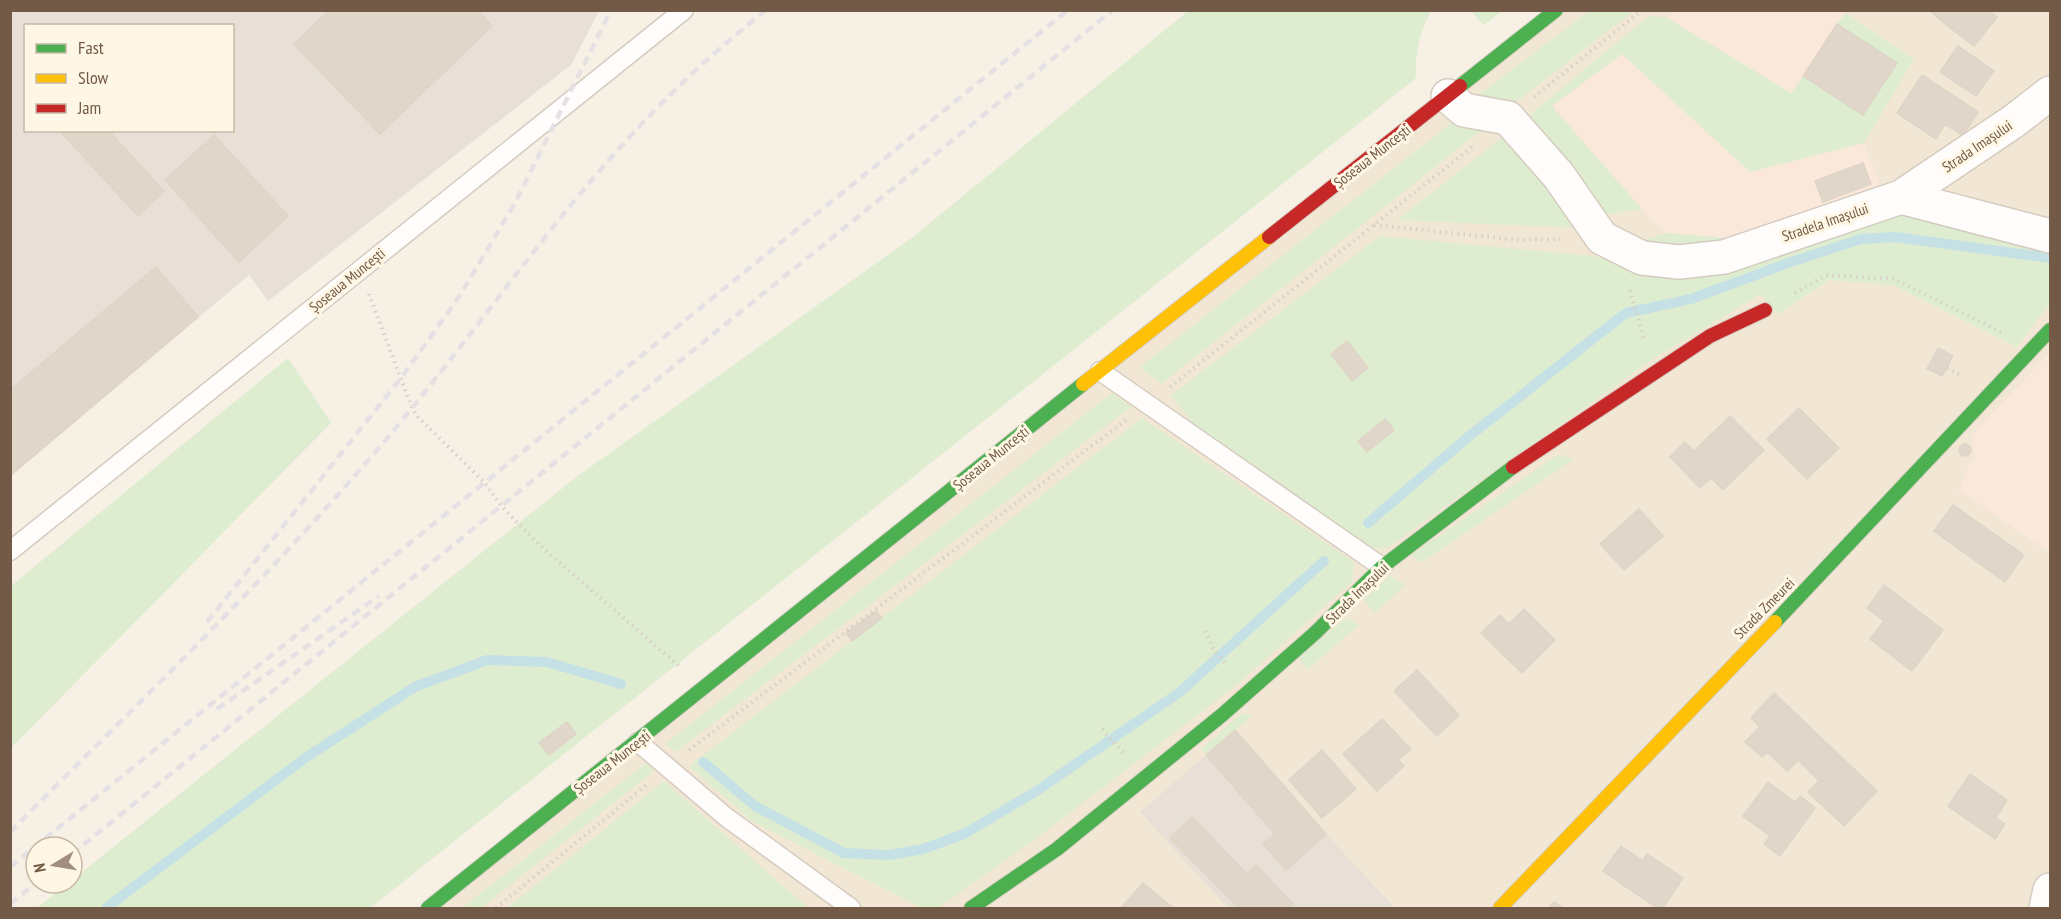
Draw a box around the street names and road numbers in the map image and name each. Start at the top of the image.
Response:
street label: Strada Imașului [1938,116,2016,176]
street label: Șoseaua Muncești [1330,120,1414,192]
street label: Stradela Imașului [1779,198,1871,246]
street label: Șoseaua Muncești [305,244,389,316]
street label: Șoseaua Muncești [949,422,1033,494]
street label: Strada Imașului [1321,558,1393,628]
street label: Strada Zmeurei [1730,574,1798,642]
street label: Șoseaua Muncești [570,726,654,798]

